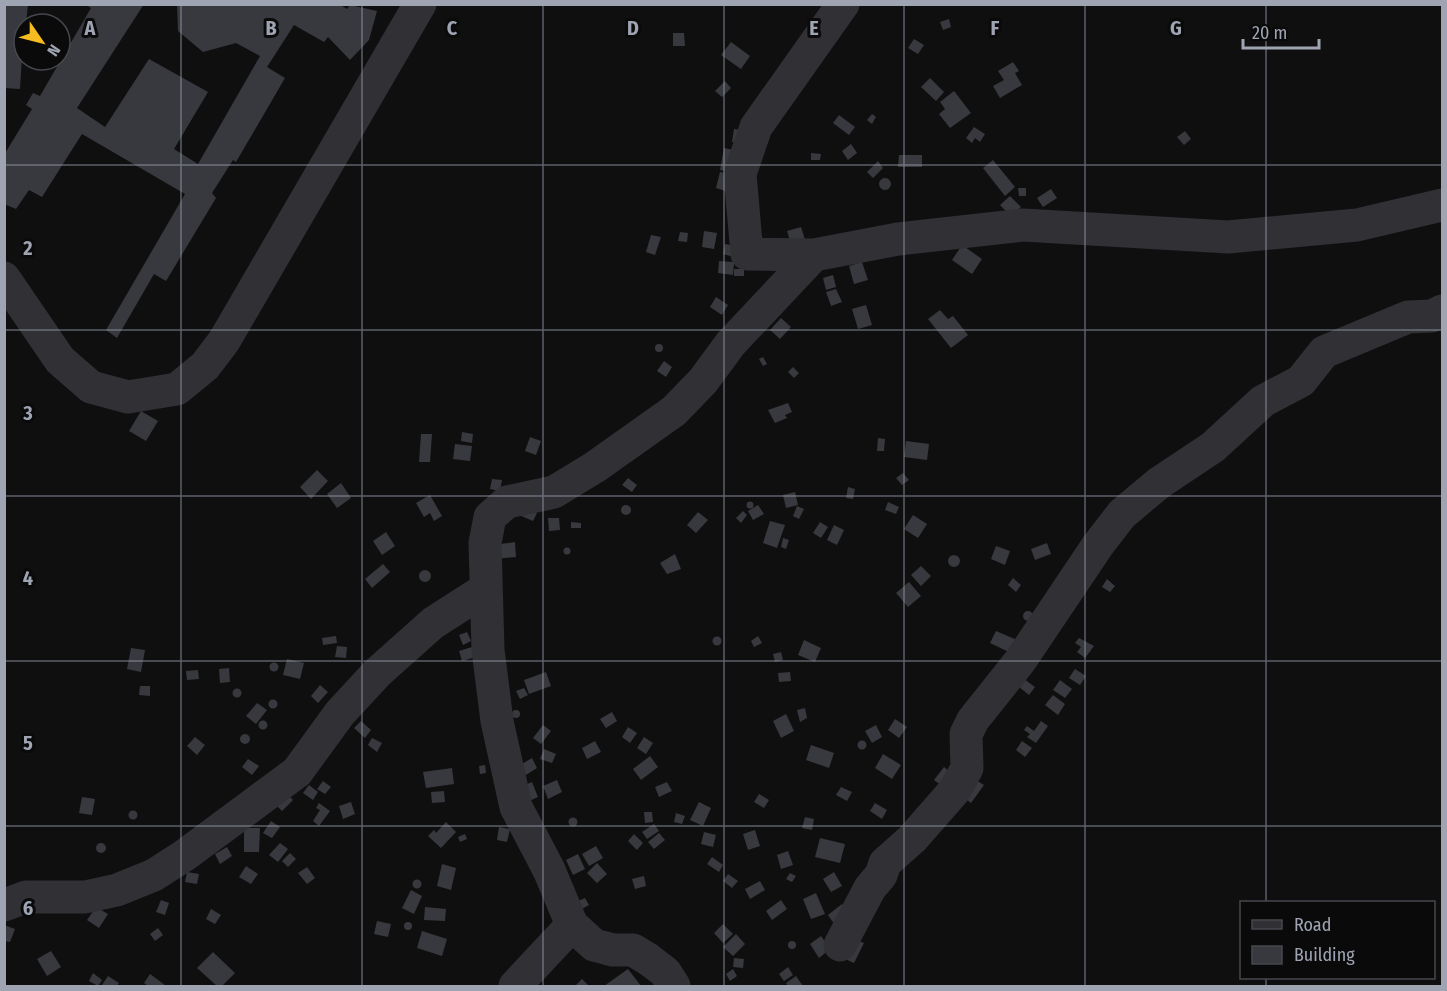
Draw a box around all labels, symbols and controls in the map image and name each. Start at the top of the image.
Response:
north arrow [12,12,72,72]
scale bar [1243,12,1320,50]
text: A [84,16,97,40]
text: B [265,16,277,40]
text: C [447,16,458,40]
text: D [627,16,639,40]
text: E [809,16,819,40]
text: F [991,16,1000,40]
text: G [1170,16,1182,40]
text: 20 m [1252,22,1287,44]
text: N [43,41,64,60]
text: 2 [22,236,33,260]
text: 3 [22,401,33,425]
text: 4 [23,566,33,590]
text: 5 [23,731,33,755]
text: 6 [23,896,33,920]
legend [1240,901,1435,979]
text: Road [1294,914,1331,936]
text: Building [1294,944,1355,966]

